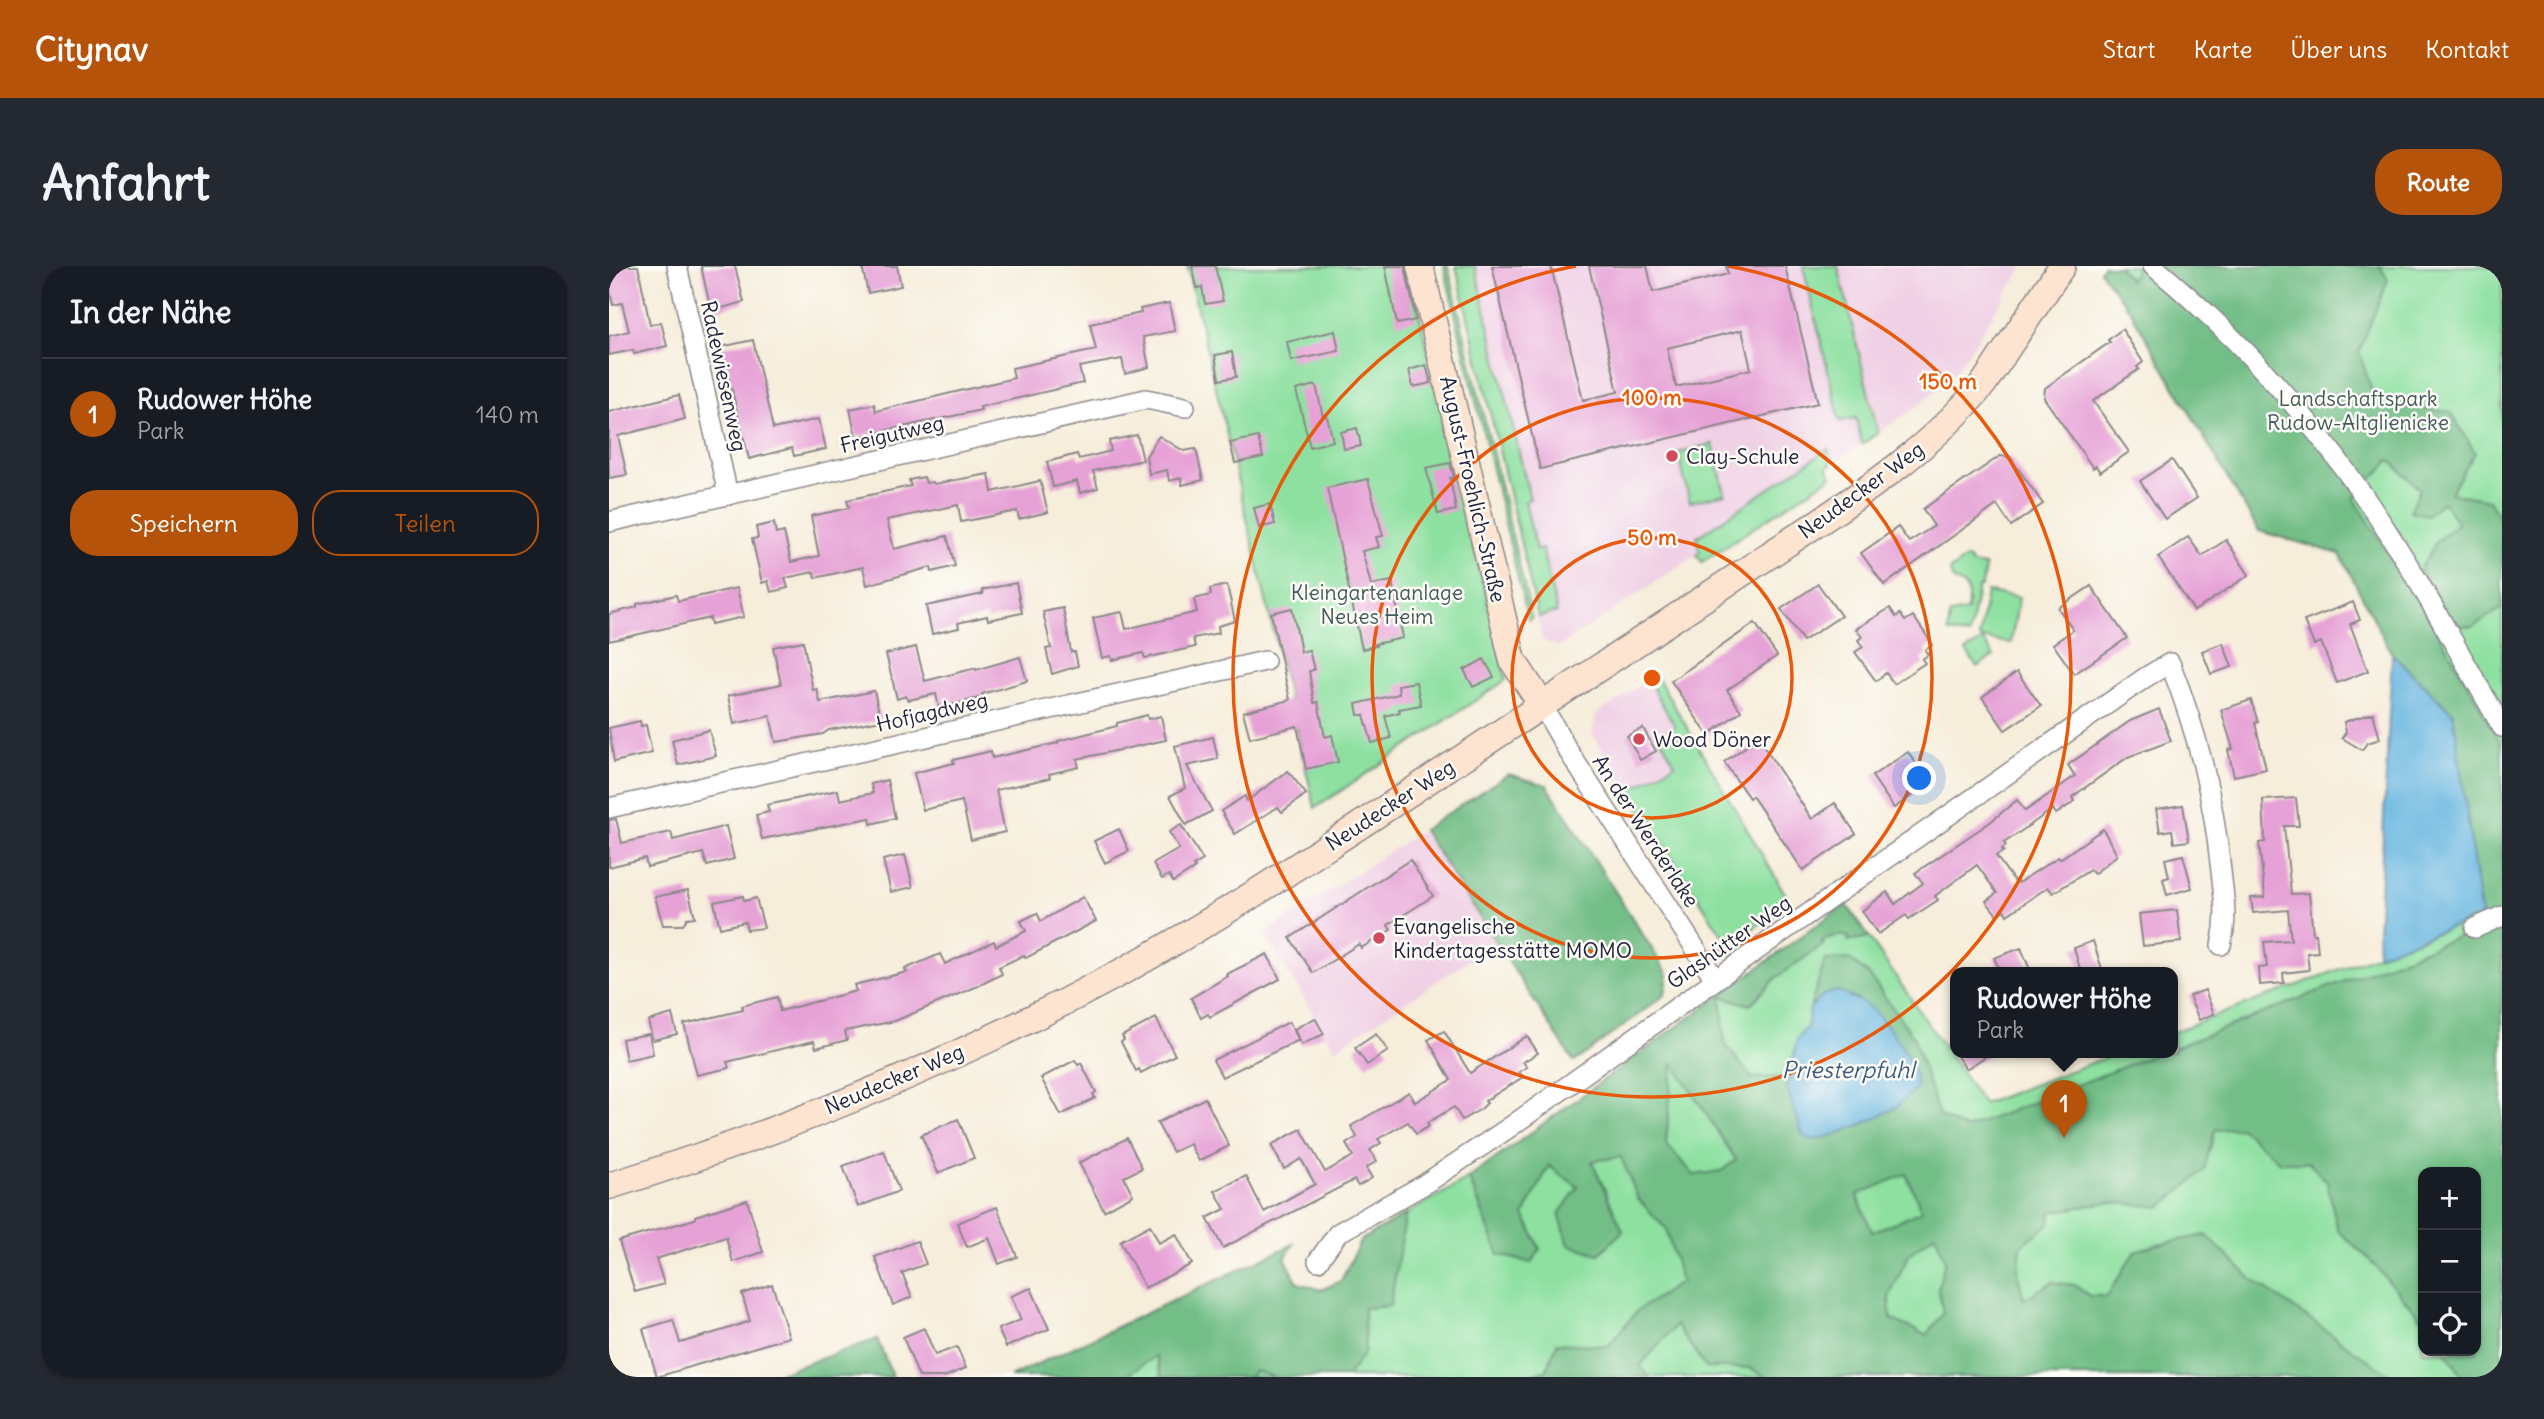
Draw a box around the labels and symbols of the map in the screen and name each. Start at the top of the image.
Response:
street label: Radewiesenweg [695,298,753,454]
text: 150 m [1919,368,1977,395]
street label: August-Froehlich-Straße [1434,373,1512,605]
text: 100 m [1622,384,1682,411]
park label: Landschaftspark Rudow-Altglienicke [2267,385,2449,436]
street label: Freigutweg [838,409,946,459]
street label: Neudecker Weg [1793,435,1929,545]
place label: Clay-Schule [1686,443,1799,470]
marker: Clay-Schule [1664,448,1680,464]
text: 50 m [1627,524,1677,551]
park label: Kleingartenanlage Neues Heim [1291,579,1463,630]
centre of rings [1640,666,1664,690]
street label: Hofjagdweg [874,686,990,738]
place label: Wood Döner [1653,726,1771,753]
marker: Wood Döner [1631,731,1647,747]
street label: An der Werderlake [1587,750,1705,912]
street label: Neudecker Weg [1320,753,1460,857]
your location [1902,761,1936,795]
street label: Glashütter Weg [1662,889,1796,995]
place label: Evangelische Kindertagesstätte MOMO [1393,913,1632,964]
marker: Evangelische Kindertagesstätte MOMO [1371,930,1387,946]
street label: Neudecker Weg [820,1037,968,1121]
water label: Priesterpfuhl [1782,1055,1917,1084]
pin: 1 [2041,1080,2087,1138]

